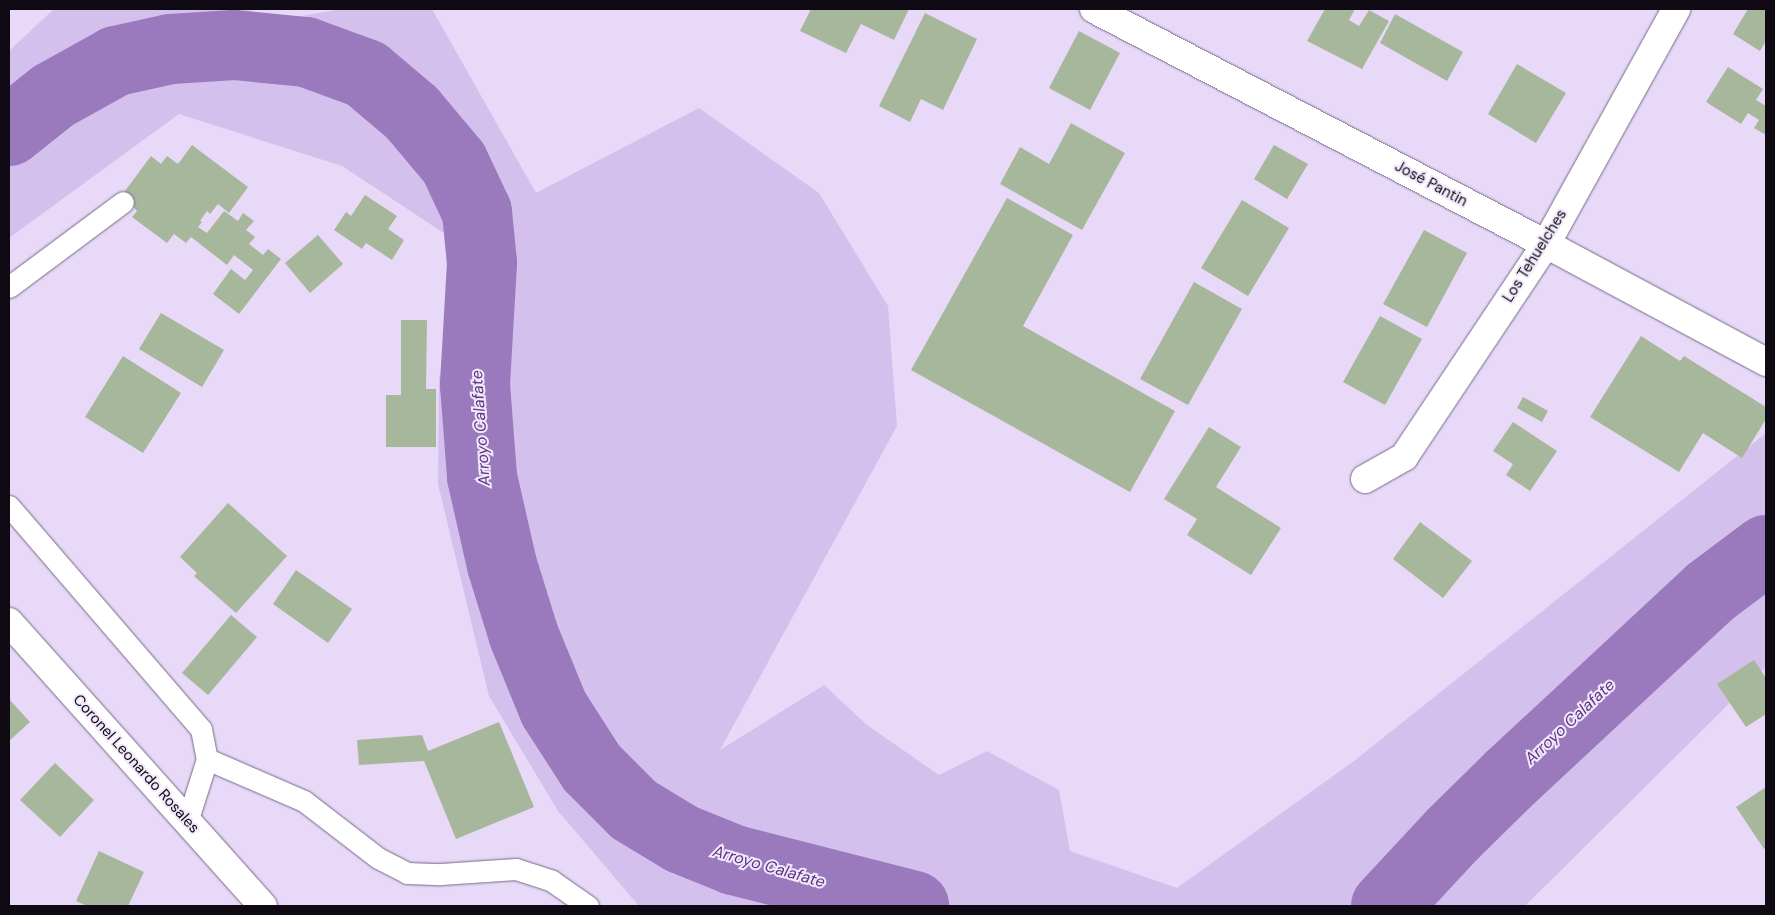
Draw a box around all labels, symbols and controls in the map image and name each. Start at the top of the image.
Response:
street label: José Pantin [1392,157,1470,211]
street label: Los Tehuelches [1499,206,1571,306]
water label: Arroyo Calafate [467,370,495,486]
water label: Arroyo Calafate [1521,676,1619,768]
street label: Coronel Leonardo Rosales [69,691,203,837]
water label: Arroyo Calafate [711,842,827,892]

